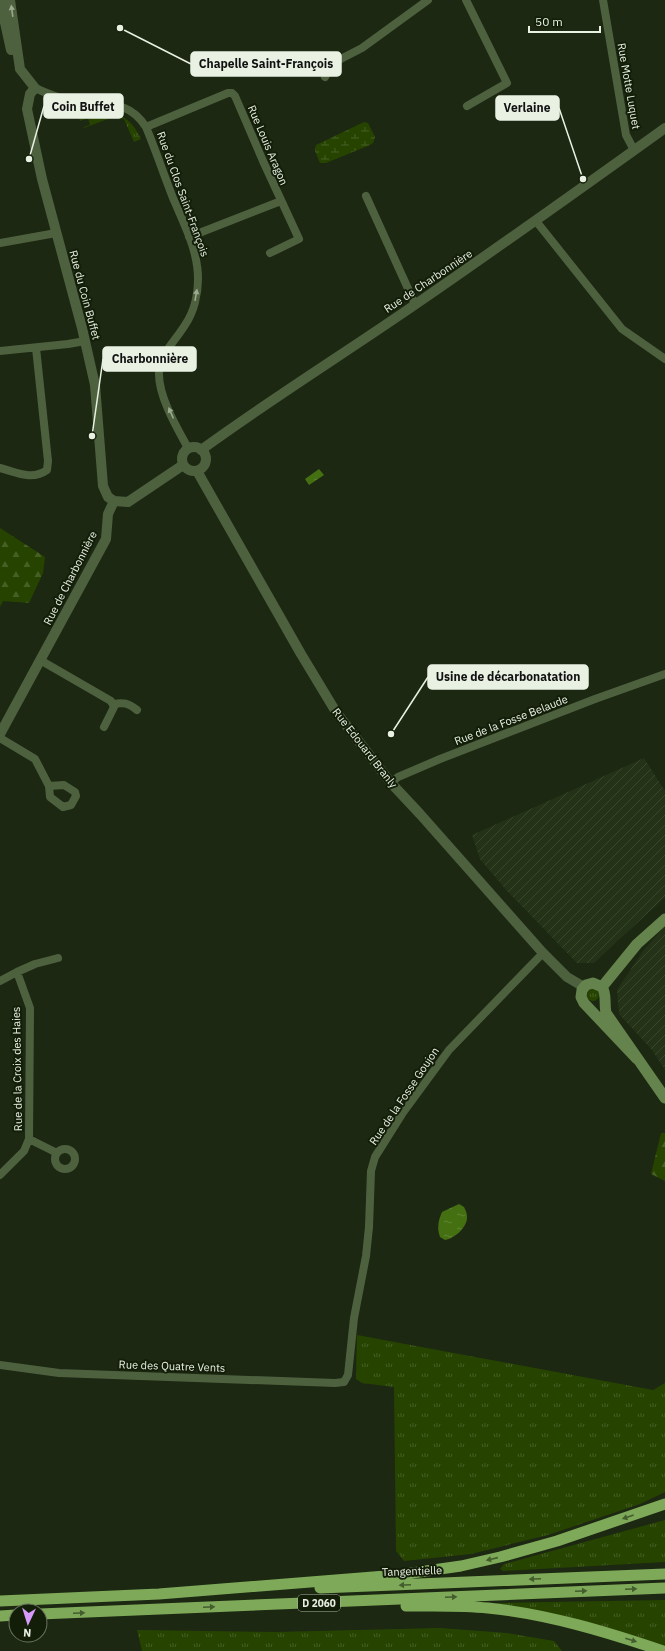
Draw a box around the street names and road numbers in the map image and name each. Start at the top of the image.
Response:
street label: Rue Motte Luquet [615,42,644,130]
street label: Rue Louis Aragon [245,103,291,187]
street label: Rue du Clos Saint-François [154,130,212,258]
street label: Rue de Charbonnière [381,246,475,316]
street label: Rue du Coin Buffet [66,249,104,341]
street label: Rue de Charbonnière [40,529,100,627]
street label: Rue de la Fosse Belaude [452,692,570,748]
street label: Rue Edouard Branly [329,705,401,791]
street label: Rue de la Croix des Haies [9,1007,25,1131]
street label: Rue de la Fosse Goujon [366,1044,442,1148]
street label: Rue des Quatre Vents [119,1357,225,1375]
street label: Tangentielle [382,1563,442,1579]
road number: D 2060 [298,1595,340,1611]

